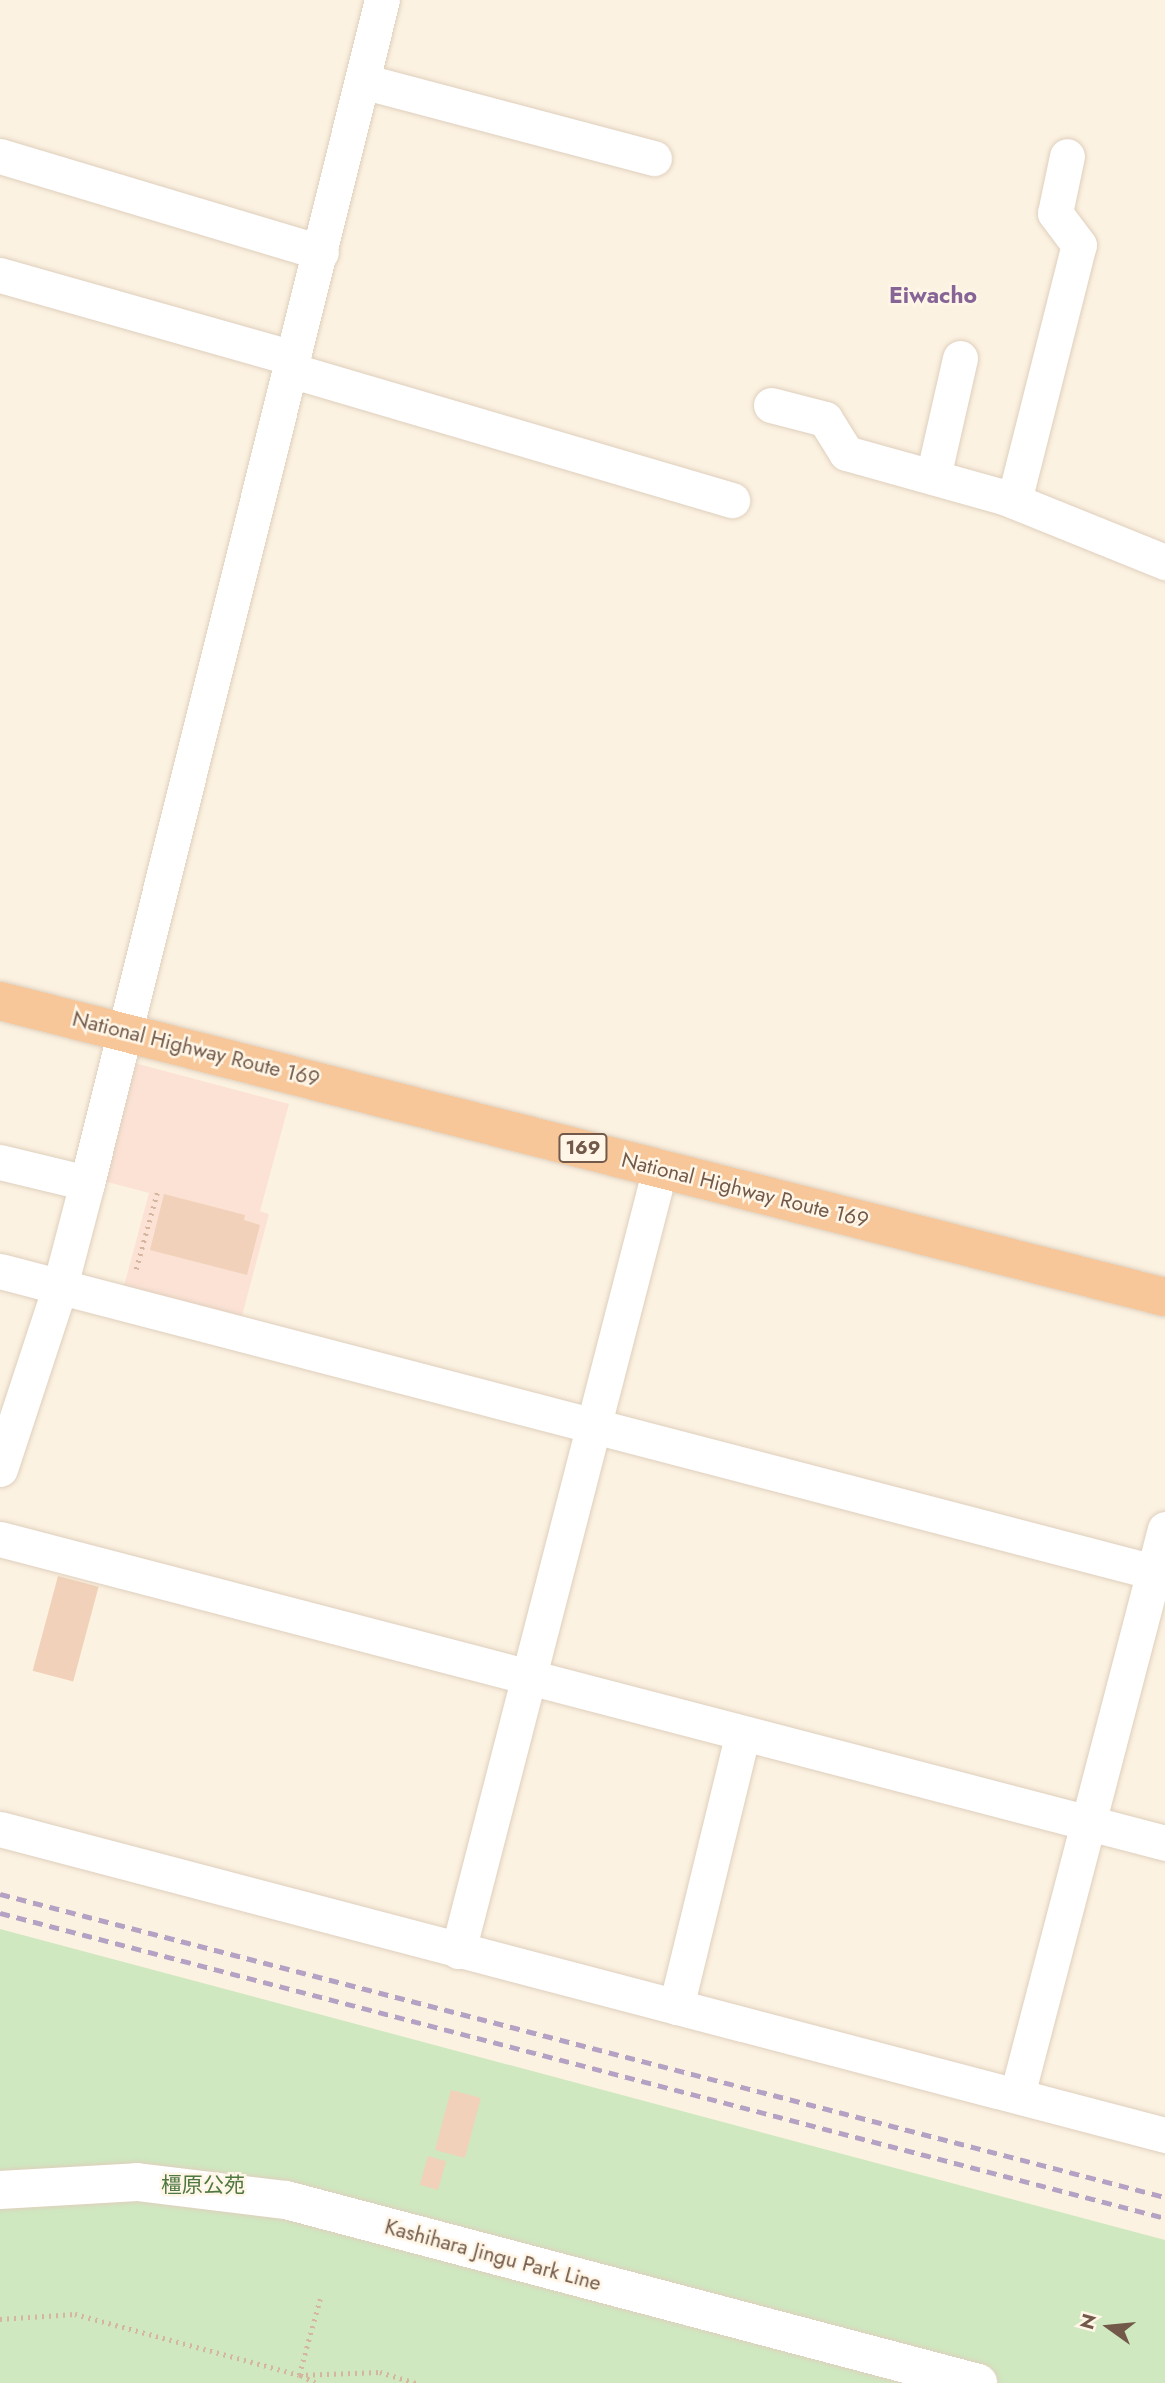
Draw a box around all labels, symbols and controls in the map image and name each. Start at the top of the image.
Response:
district label: Eiwacho [889,281,977,309]
street label: National Highway Route 169 [70,1006,322,1092]
road number: 169 [557,1132,609,1164]
street label: National Highway Route 169 [619,1147,871,1233]
park label: 橿原公苑 [161,2172,245,2198]
street label: Kashihara Jingu Park Line [382,2214,604,2296]
north arrow [1074,2292,1144,2362]
text: N [1073,2311,1103,2332]

